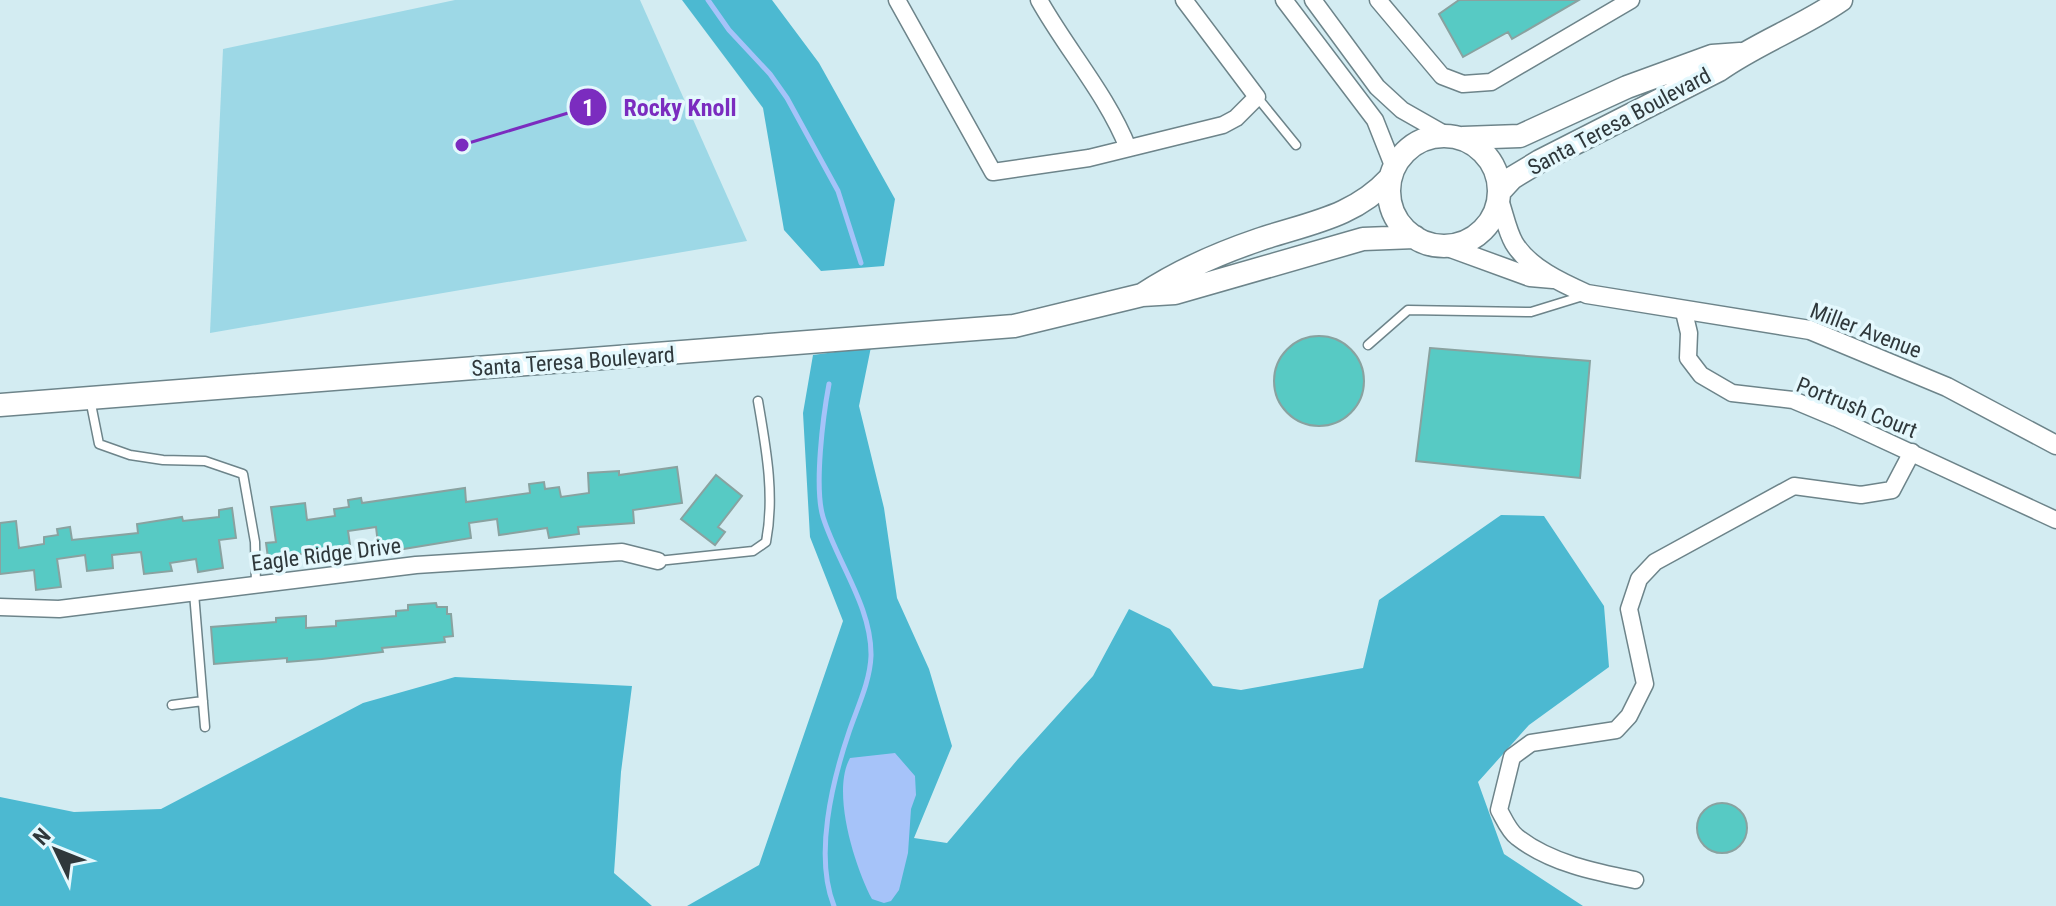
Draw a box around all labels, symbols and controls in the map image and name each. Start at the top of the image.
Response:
street label: Santa Teresa Boulevard [1524,63,1715,180]
callout: Rocky Knoll [568,83,753,131]
text: 1 [582,94,594,122]
text: Rocky Knoll [623,94,737,122]
street label: Miller Avenue [1807,298,1925,363]
street label: Santa Teresa Boulevard [471,342,675,381]
street label: Portrush Court [1793,372,1921,443]
street label: Eagle Ridge Drive [250,533,402,576]
north arrow [16,810,96,890]
text: N [28,823,55,850]

